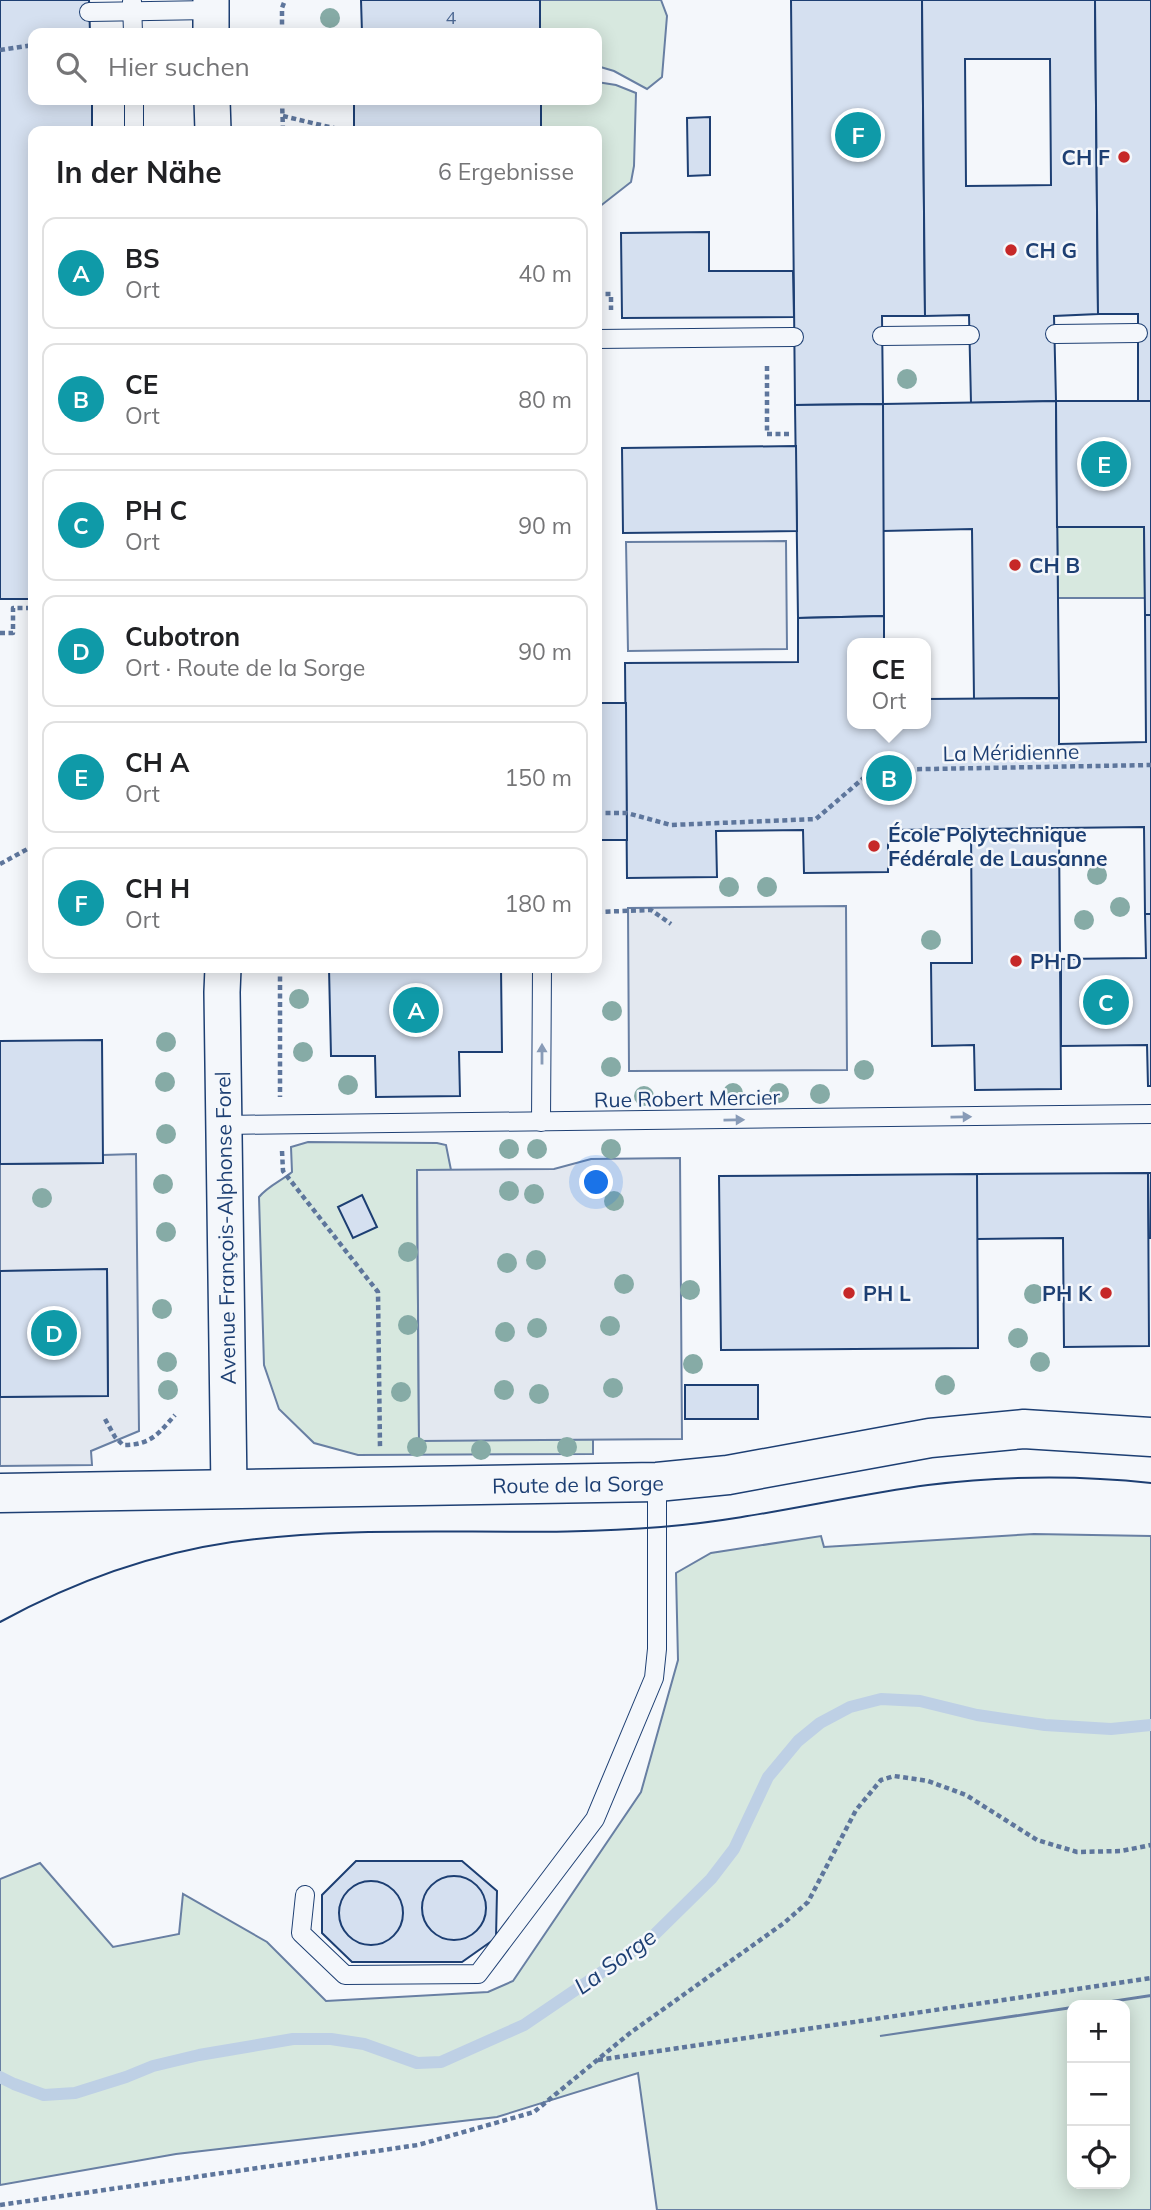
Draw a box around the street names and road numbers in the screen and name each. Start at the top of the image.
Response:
street label: La Méridienne [942,738,1080,766]
street label: Avenue François-Alphonse Forel [209,1071,241,1385]
street label: Rue Robert Mercier [594,1083,781,1113]
street label: Route de la Sorge [492,1470,664,1498]

